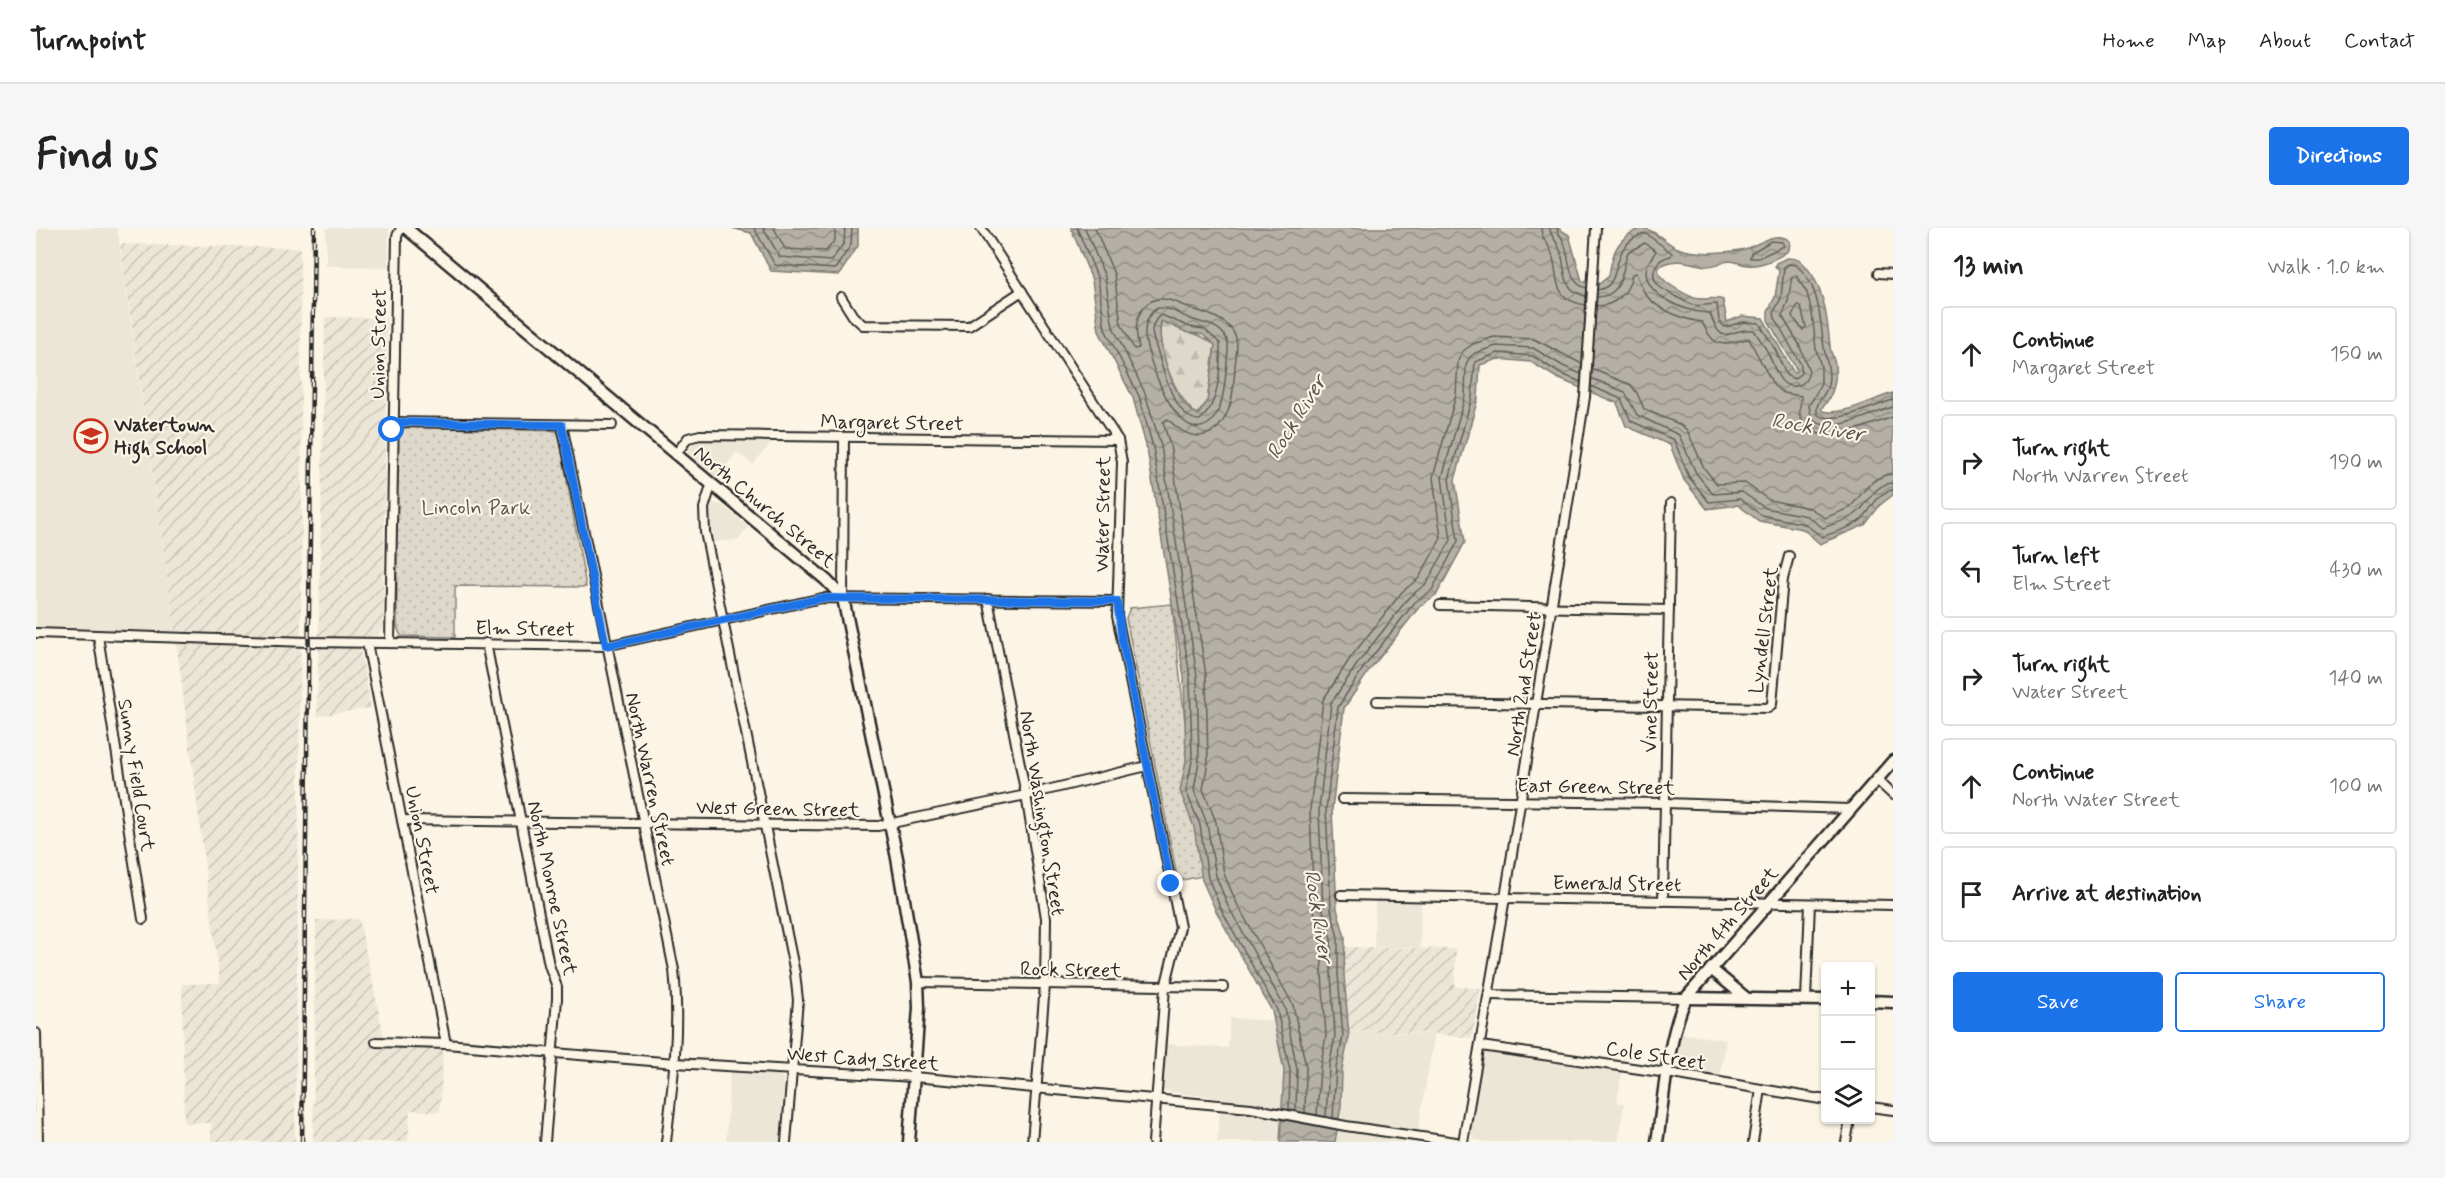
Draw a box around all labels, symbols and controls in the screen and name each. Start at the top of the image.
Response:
text: Turnpoint [30,23,146,60]
text: Home [2103,27,2155,55]
text: Map [2188,27,2226,55]
text: About [2259,27,2311,55]
text: Contact [2344,27,2415,55]
button: Directions [2269,127,2409,185]
text: Find us [36,129,158,184]
text: 13 min [1953,250,2024,284]
text: Walk · 1.0 km [2268,254,2385,281]
street label: Union Street [365,289,394,399]
text: Continue [2012,327,2094,355]
icon: ahead [1955,338,1988,371]
text: 150 m [2330,341,2383,368]
text: Margaret Street [2012,355,2155,382]
water label: Rock River [1260,368,1335,465]
water label: Rock River [1770,407,1869,450]
street label: Margaret Street [820,409,964,439]
place label: Watertown High School [113,412,215,464]
route start [378,416,404,442]
school or university icon: Watertown High School [73,418,109,454]
text: Turn right [2012,435,2110,463]
street label: North Church Street [687,440,841,575]
icon: right [1955,446,1988,479]
text: 190 m [2329,449,2383,476]
street label: Water Street [1089,456,1118,572]
text: North Warren Street [2012,463,2189,490]
park label: Lincoln Park [422,495,531,522]
text: Turn left [2012,543,2100,571]
icon: left [1955,554,1988,587]
text: 430 m [2330,557,2383,584]
street label: Lyndell Street [1743,565,1786,695]
text: Elm Street [2012,571,2111,598]
street label: North 2nd Street [1500,610,1549,758]
street label: Elm Street [475,615,575,644]
street label: Vine Street [1637,651,1666,753]
text: Turn right [2012,651,2110,679]
icon: right [1955,662,1988,695]
text: 140 m [2329,665,2383,692]
text: Water Street [2012,679,2128,706]
street label: North Warren Street [618,690,681,868]
street label: Sunny Field Court [110,697,161,854]
street label: North Washington Street [1010,709,1071,918]
text: Continue [2012,759,2094,787]
icon: ahead [1955,770,1988,803]
street label: East Green Street [1517,773,1675,802]
text: 100 m [2329,773,2383,800]
street label: Union Street [398,784,445,897]
text: North Water Street [2012,787,2180,814]
street label: West Green Street [696,795,860,824]
street label: North Monroe Street [520,799,583,978]
street label: North 4th Street [1671,861,1785,987]
water label: Rock River [1297,868,1340,968]
route end [1157,870,1183,896]
street label: Emerald Street [1552,870,1682,899]
icon: arrive [1955,878,1988,911]
text: Arrive at destination [2012,880,2202,908]
street label: Rock Street [1020,956,1122,985]
map controls [1821,962,1875,1124]
button: + [1821,962,1875,1016]
button: Save [1953,972,2163,1032]
button: Share [2175,972,2385,1032]
button: − [1821,1016,1875,1070]
street label: Cole Street [1604,1035,1708,1078]
street label: West Cady Street [786,1041,940,1078]
button: layers [1821,1070,1875,1124]

